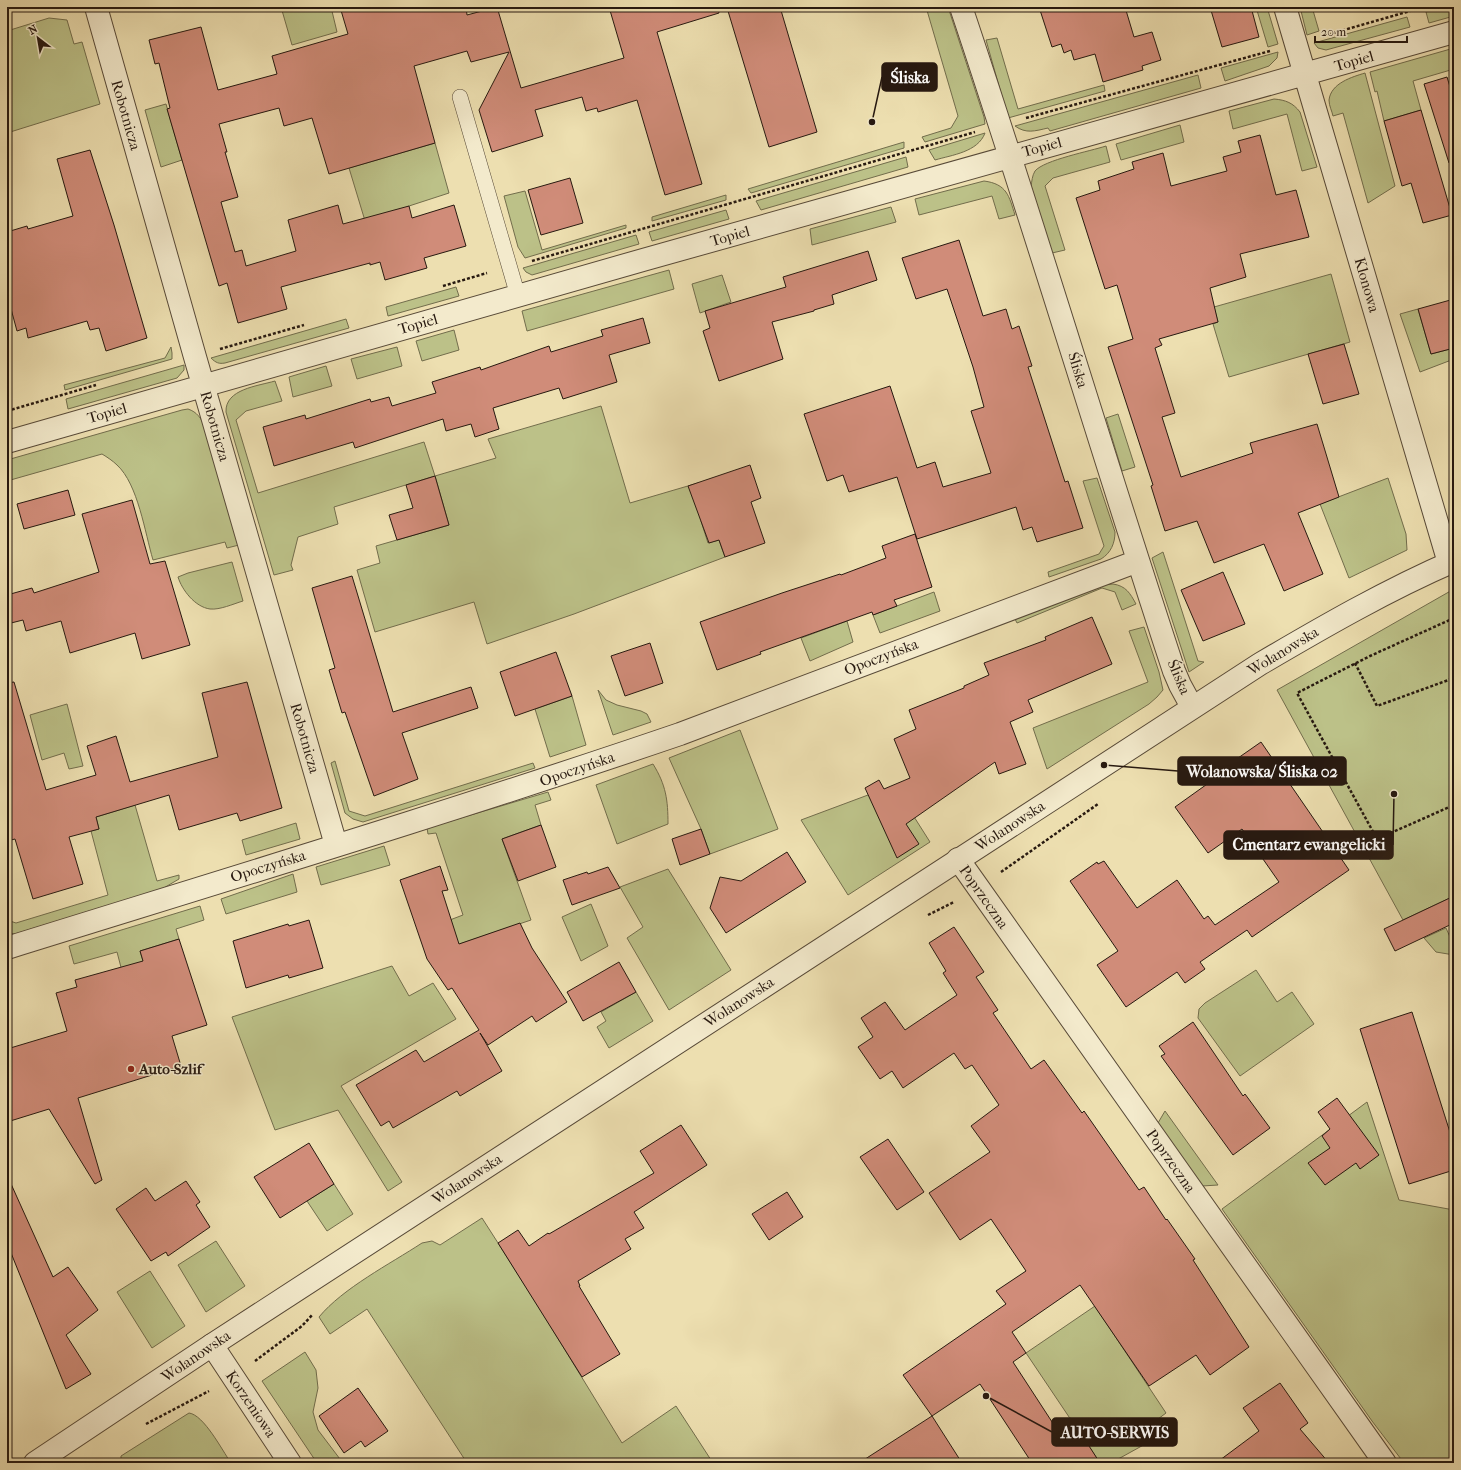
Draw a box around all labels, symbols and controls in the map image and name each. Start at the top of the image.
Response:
north arrow [18,18,58,58]
scale bar [1315,18,1407,44]
text: N [26,22,41,38]
text: 20 m [1321,25,1346,39]
street label: Topiel [1332,47,1376,75]
callout: Śliska [882,63,937,91]
text: Śliska [891,67,930,87]
street label: Robotnicza [107,78,145,153]
street label: Topiel [1020,133,1064,161]
street label: Topiel [708,222,752,250]
street label: Klonowa [1351,255,1384,316]
street label: Topiel [396,310,440,338]
street label: Śliska [1064,350,1092,391]
street label: Robotnicza [196,389,234,464]
street label: Topiel [85,399,129,427]
street label: Wolanowska [1243,622,1323,680]
street label: Opoczyńska [841,634,922,679]
street label: Śliska [1164,657,1195,698]
street label: Robotnicza [286,701,324,776]
street label: Opoczyńska [537,747,618,790]
callout: Wolanowska/ Śliska 02 [1178,757,1346,785]
text: Wolanowska/ Śliska 02 [1185,761,1338,781]
street label: Wolanowska [971,796,1049,856]
callout: Cmentarz ewangelicki [1224,831,1393,859]
text: Cmentarz ewangelicki [1232,835,1386,855]
street label: Opoczyńska [228,846,309,886]
street label: Poprzeczna [955,862,1013,933]
street label: Wolanowska [700,972,778,1032]
place label: Auto-Szlif [138,1060,206,1078]
marker: Auto-Szlif [126,1064,136,1074]
street label: Poprzeczna [1142,1126,1200,1197]
street label: Wolanowska [428,1149,506,1209]
street label: Wolanowska [157,1326,235,1386]
street label: Korzeniowa [222,1367,281,1442]
callout: AUTO-SERWIS [1052,1418,1177,1446]
text: AUTO-SERWIS [1060,1423,1169,1442]

